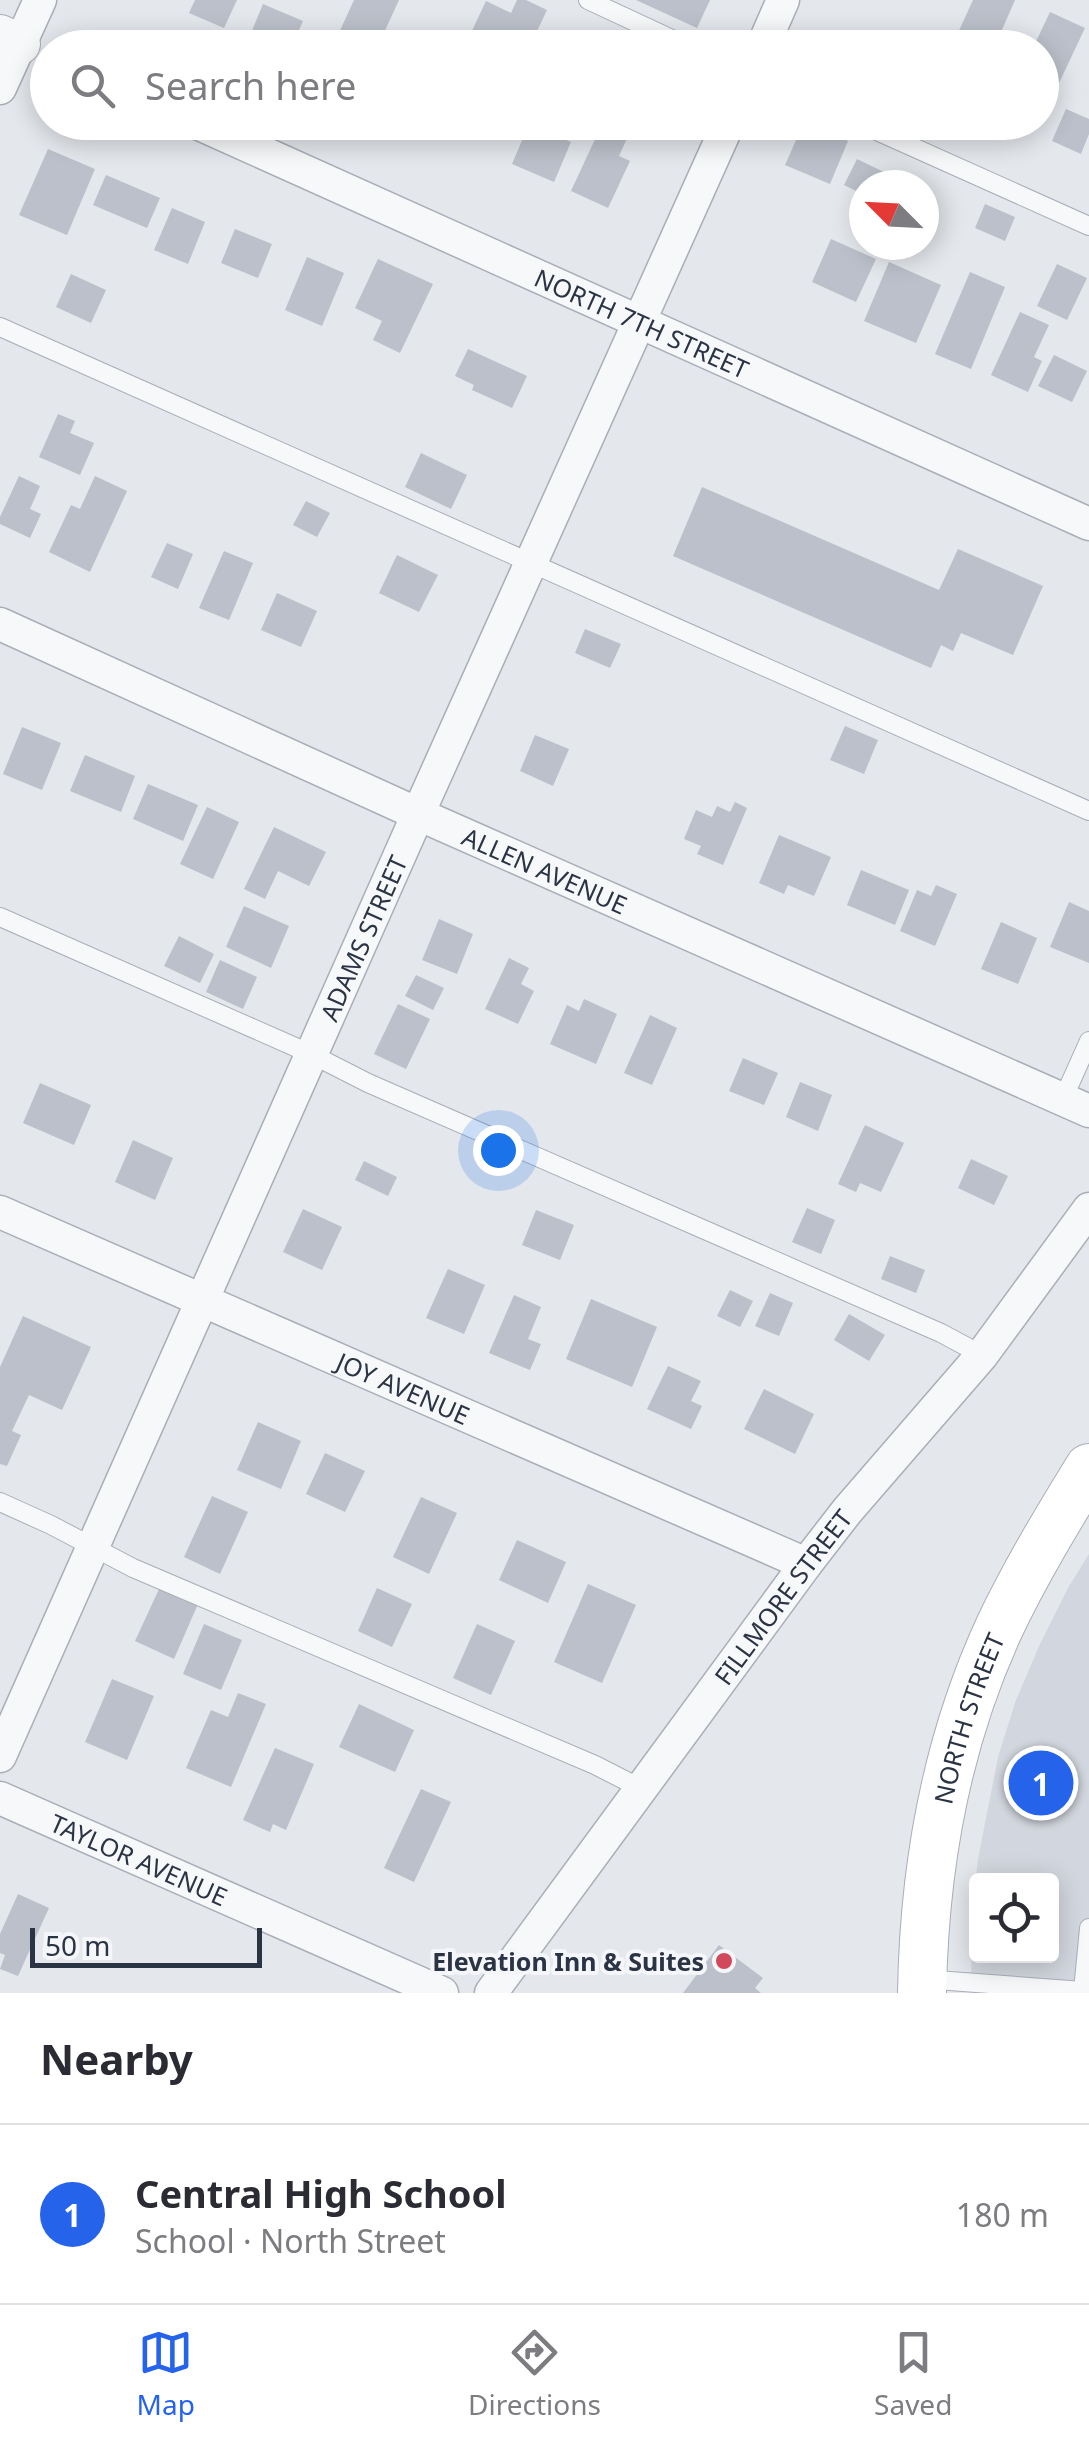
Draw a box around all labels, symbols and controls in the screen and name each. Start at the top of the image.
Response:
search box [30,30,1059,140]
icon: search [65,58,120,113]
text: Search here [145,59,356,111]
north arrow [849,170,939,260]
street label: NORTH 7TH STREET [529,260,754,386]
street label: ALLEN AVENUE [457,819,633,922]
street label: ADAMS STREET [311,850,415,1026]
your location [473,1125,524,1176]
street label: JOY AVENUE [330,1343,475,1432]
street label: FILLMORE STREET [706,1502,859,1691]
street label: NORTH STREET [925,1627,1012,1807]
pin: 1 [1008,1746,1074,1820]
street label: TAYLOR AVENUE [45,1805,233,1913]
map controls [969,1873,1059,1963]
button: locate [969,1873,1059,1963]
scale bar [30,1923,262,1968]
text: 50 m [45,1926,111,1964]
place label: Elevation Inn & Suites [432,1944,704,1978]
marker: Elevation Inn & Suites [713,1950,735,1972]
text: Nearby [40,2030,193,2087]
text: Central High School [135,2167,507,2219]
text: 1 [63,2193,82,2236]
text: 180 m [956,2193,1049,2236]
text: School · North Street [135,2219,446,2262]
tab: Map [137,2325,195,2423]
tab: Directions [468,2325,601,2423]
tab: Saved [874,2325,952,2423]

